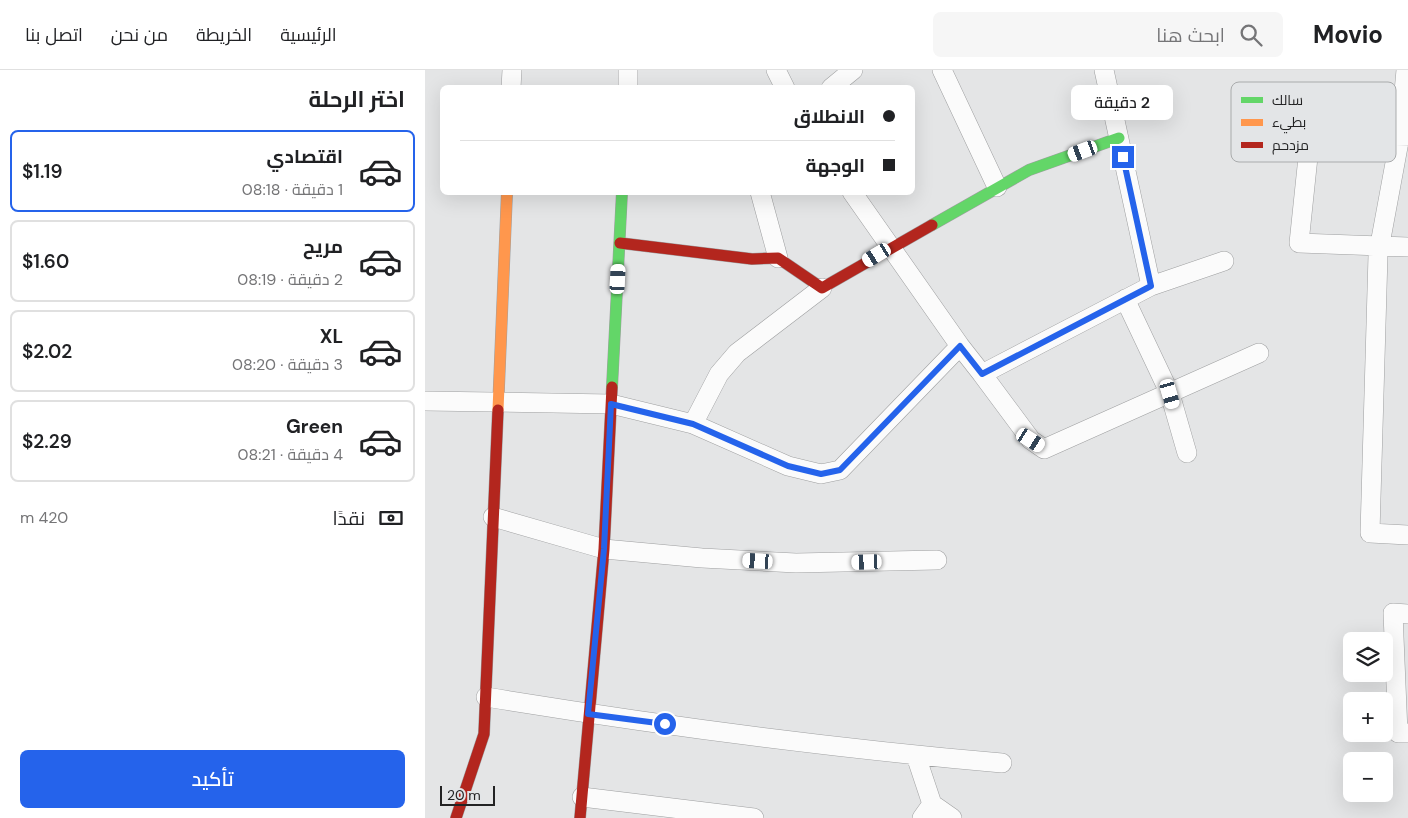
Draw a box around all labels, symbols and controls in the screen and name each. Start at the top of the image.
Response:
search box [933,12,1283,57]
text: Movio [1313,19,1383,50]
icon: search [1237,21,1265,49]
text: اتصل بنا [25,23,83,47]
text: من نحن [111,23,168,47]
text: الخريطة [196,23,252,47]
text: الرئيسية [280,23,337,47]
text: ابحث هنا [1156,23,1225,48]
legend [1231,82,1396,162]
callout: 2 دقيقة [1072,84,1174,119]
text: اختر الرحلة [308,85,405,114]
text: سالك [1272,91,1303,109]
text: 2 دقيقة [1094,92,1150,113]
text: الانطلاق [794,104,865,129]
text: بطيء [1272,113,1306,134]
text: مزدحم [1272,136,1309,155]
car [1066,139,1099,163]
text: اقتصادي [267,144,343,169]
route end [1112,146,1134,168]
icon: car [358,149,403,194]
text: الوجهة [805,153,865,178]
text: $1.19 [22,159,63,184]
text: 1 دقيقة · 08:18 [242,179,343,200]
text: مريح [303,234,343,259]
icon: car [358,239,403,284]
car [860,241,893,269]
text: $1.60 [22,249,69,274]
car [609,264,626,294]
text: 2 دقيقة · 08:19 [237,269,343,290]
text: XL [320,324,343,349]
icon: car [358,329,403,374]
text: $2.02 [22,339,72,364]
text: 3 دقيقة · 08:20 [232,354,343,375]
car [1158,378,1181,410]
text: Green [286,414,343,439]
icon: car [358,419,403,464]
car [1014,426,1047,454]
text: $2.29 [22,429,72,454]
text: 4 دقيقة · 08:21 [238,444,343,465]
icon: cash [377,504,405,532]
text: نقدًا [333,506,365,531]
text: 420 m [20,507,68,528]
car [742,553,773,569]
car [851,554,882,570]
map controls [1343,632,1393,802]
button: layers [1343,632,1393,682]
button: + [1343,692,1393,742]
route start [654,713,676,735]
button: تأكيد [20,750,405,808]
button: − [1343,752,1393,802]
scale bar [440,783,495,806]
text: 20 m [447,786,481,804]

